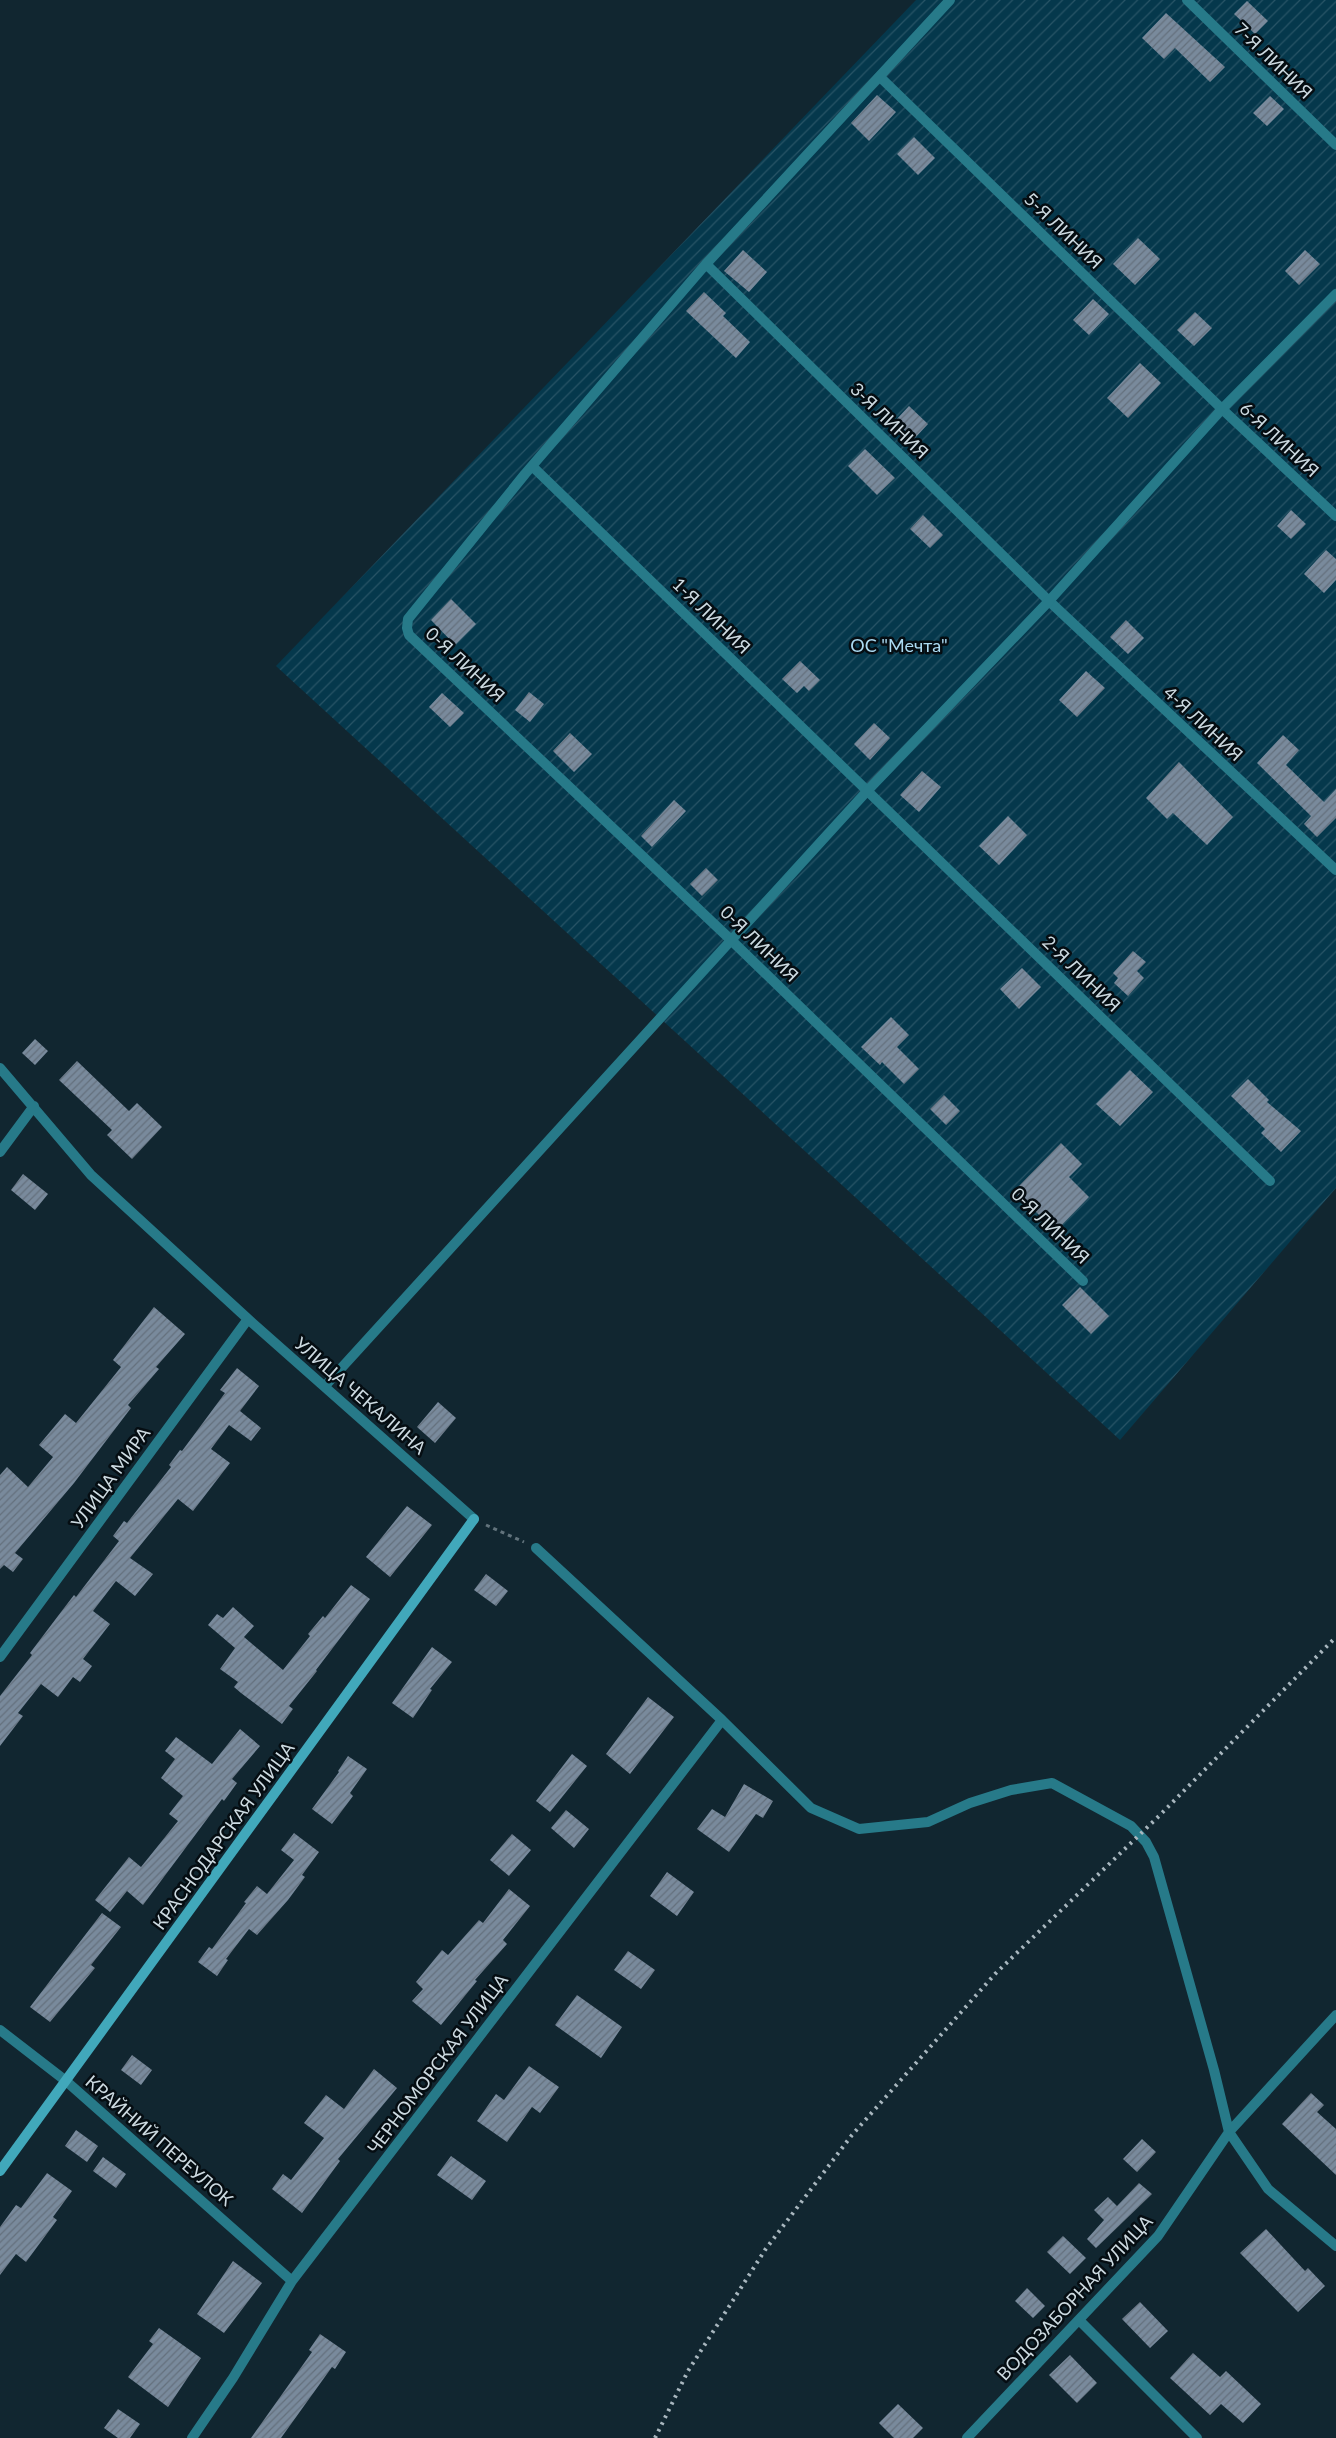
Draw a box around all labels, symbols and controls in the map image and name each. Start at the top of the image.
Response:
street label: 7-Я ЛИНИЯ [1230,18,1317,103]
street label: 5-Я ЛИНИЯ [1020,188,1107,273]
street label: 3-Я ЛИНИЯ [846,378,933,463]
street label: 6-Я ЛИНИЯ [1236,397,1324,481]
street label: 1-Я ЛИНИЯ [668,573,755,658]
street label: 0-Я ЛИНИЯ [422,622,510,706]
park label: ОС "Мечта" [850,634,948,656]
street label: 4-Я ЛИНИЯ [1160,681,1248,765]
street label: 0-Я ЛИНИЯ [716,901,803,986]
street label: 2-Я ЛИНИЯ [1038,931,1125,1016]
street label: 0-Я ЛИНИЯ [1007,1183,1094,1268]
street label: УЛИЦА ЧЕКАЛИНА [290,1332,432,1459]
street label: УЛИЦА МИРА [66,1422,155,1533]
street label: КРАСНОДАРСКАЯ УЛИЦА [148,1737,299,1934]
street label: ЧЕРНОМОРСКАЯ УЛИЦА [362,1969,512,2158]
street label: КРАЙНИЙ ПЕРЕУЛОК [81,2070,238,2210]
street label: ВОДОЗАБОРНАЯ УЛИЦА [992,2209,1157,2385]

